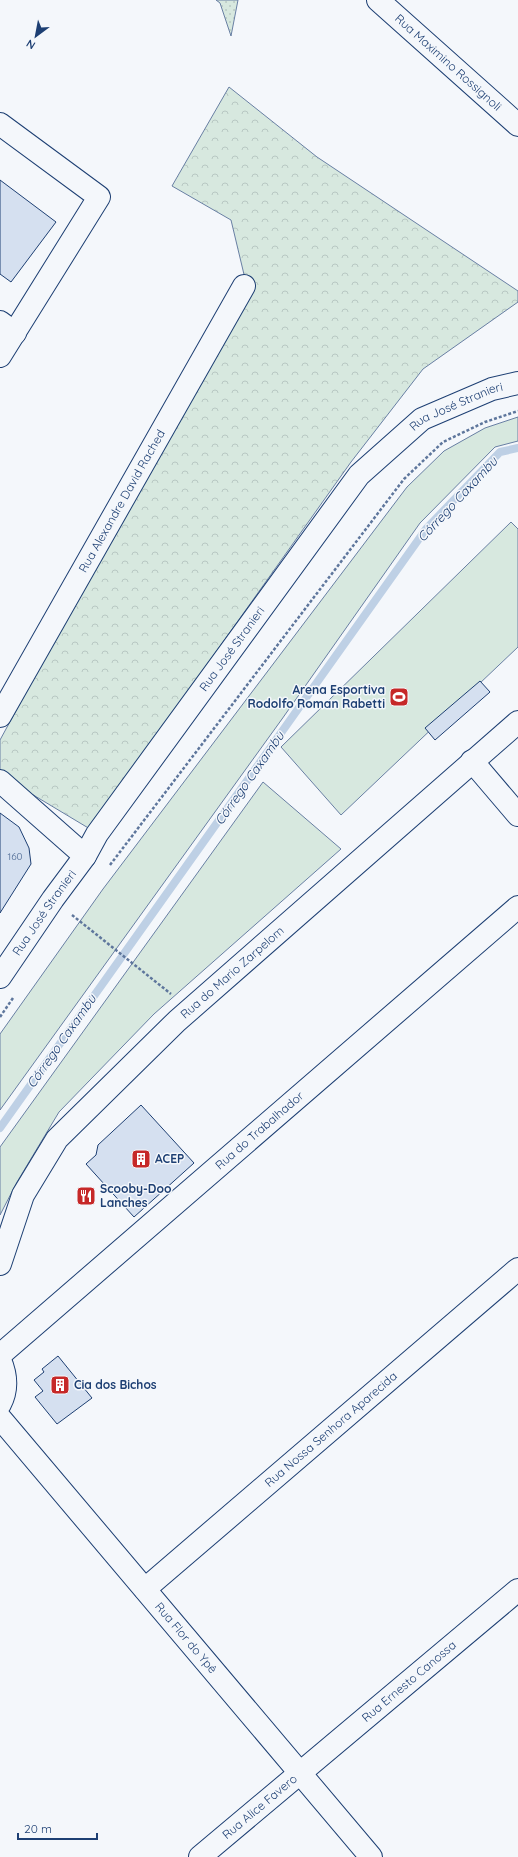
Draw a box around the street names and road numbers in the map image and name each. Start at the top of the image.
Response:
street label: Rua Maximino Rossignoli [392,11,505,114]
street label: Rua José Stranieri [406,379,504,434]
street label: Rua Alexandre David Rached [75,427,168,575]
street label: Rua José Stranieri [196,603,268,694]
street label: Rua José Stranieri [9,867,79,958]
street label: Rua do Mario Zarpelom [177,923,287,1022]
street label: Rua do Trabalhador [212,1088,307,1173]
street label: Rua Nossa Senhora Aparecida [261,1368,400,1490]
street label: Rua Flor do Ypê [152,1599,221,1676]
street label: Rua Ernesto Canossa [359,1637,459,1725]
street label: Rua Alice Favero [219,1771,300,1842]

